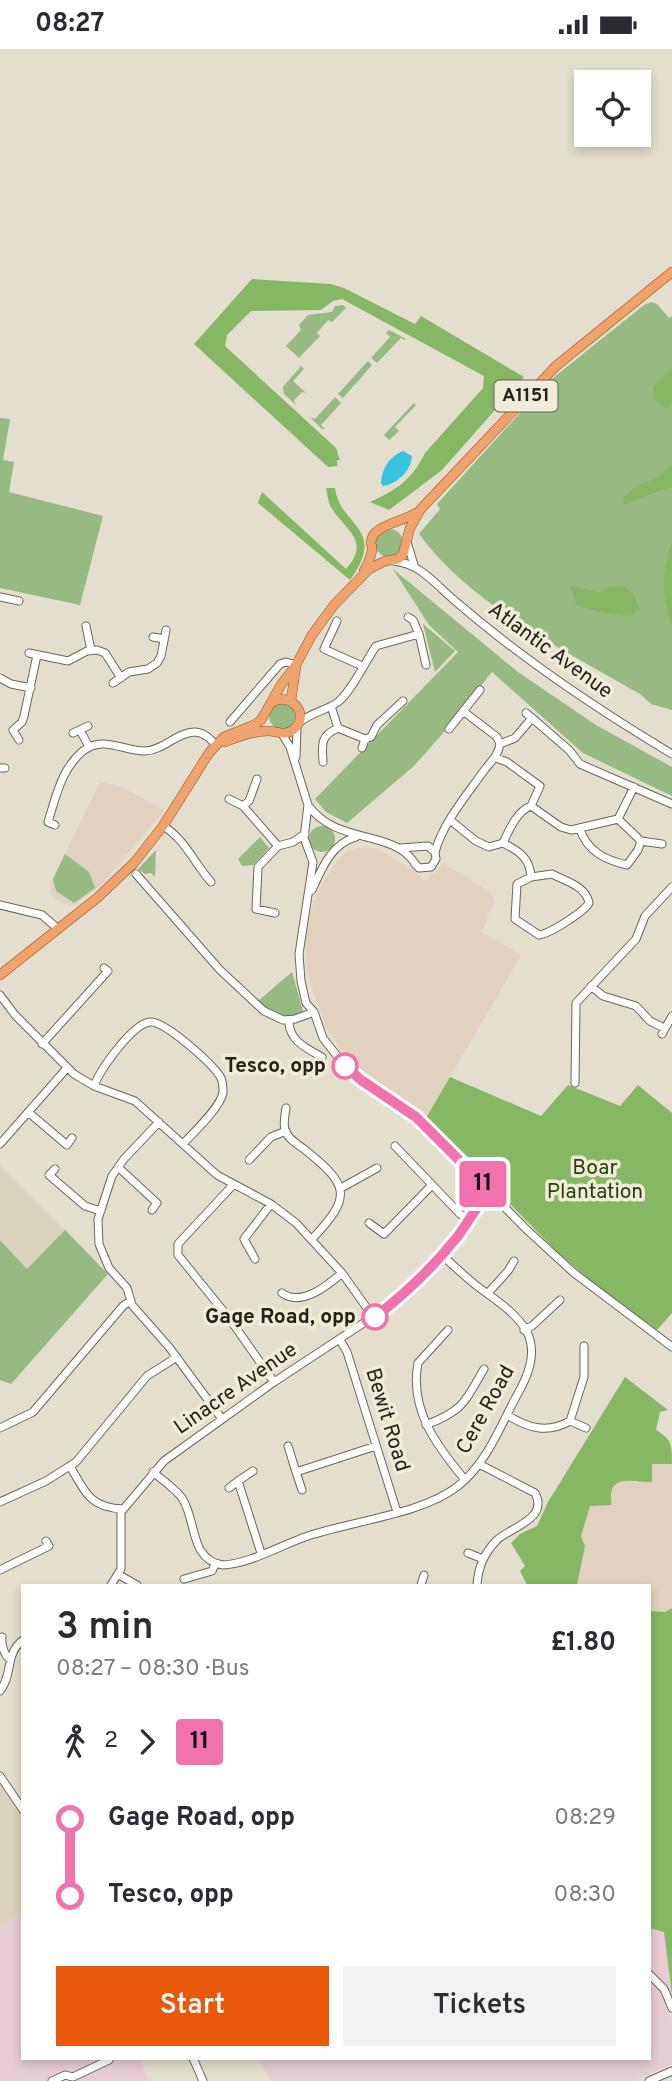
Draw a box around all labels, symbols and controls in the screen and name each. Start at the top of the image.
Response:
text: 08:27 [35,8,104,41]
map controls [574,70,651,147]
button: locate [574,70,651,147]
road number: A1151 [494,381,558,411]
street label: Atlantic Avenue [482,597,618,705]
place label: Tesco, opp [224,1053,326,1080]
marker: Tesco, opp [332,1053,358,1079]
park label: Boar Plantation [547,1155,643,1206]
line badge: 11 [452,1161,514,1207]
text: 11 [473,1169,493,1199]
place label: Gage Road, opp [205,1304,356,1331]
marker: Gage Road, opp [362,1304,388,1330]
street label: Linacre Avenue [169,1337,303,1441]
street label: Cere Road [451,1361,521,1459]
street label: Bewit Road [358,1365,416,1475]
text: 3 min [56,1604,154,1653]
text: £1.80 [550,1627,616,1660]
text: 08:27 – 08:30 · Bus [56,1655,249,1684]
icon: walk [56,1723,94,1761]
icon: forward [128,1723,166,1761]
text: 2 [104,1727,118,1756]
text: 11 [190,1727,209,1757]
text: Gage Road, opp [108,1802,295,1835]
text: 08:29 [554,1804,616,1833]
text: Tesco, opp [108,1879,234,1912]
text: 08:30 [554,1881,616,1910]
button: Start [56,1966,329,2046]
button: Tickets [343,1966,616,2046]

